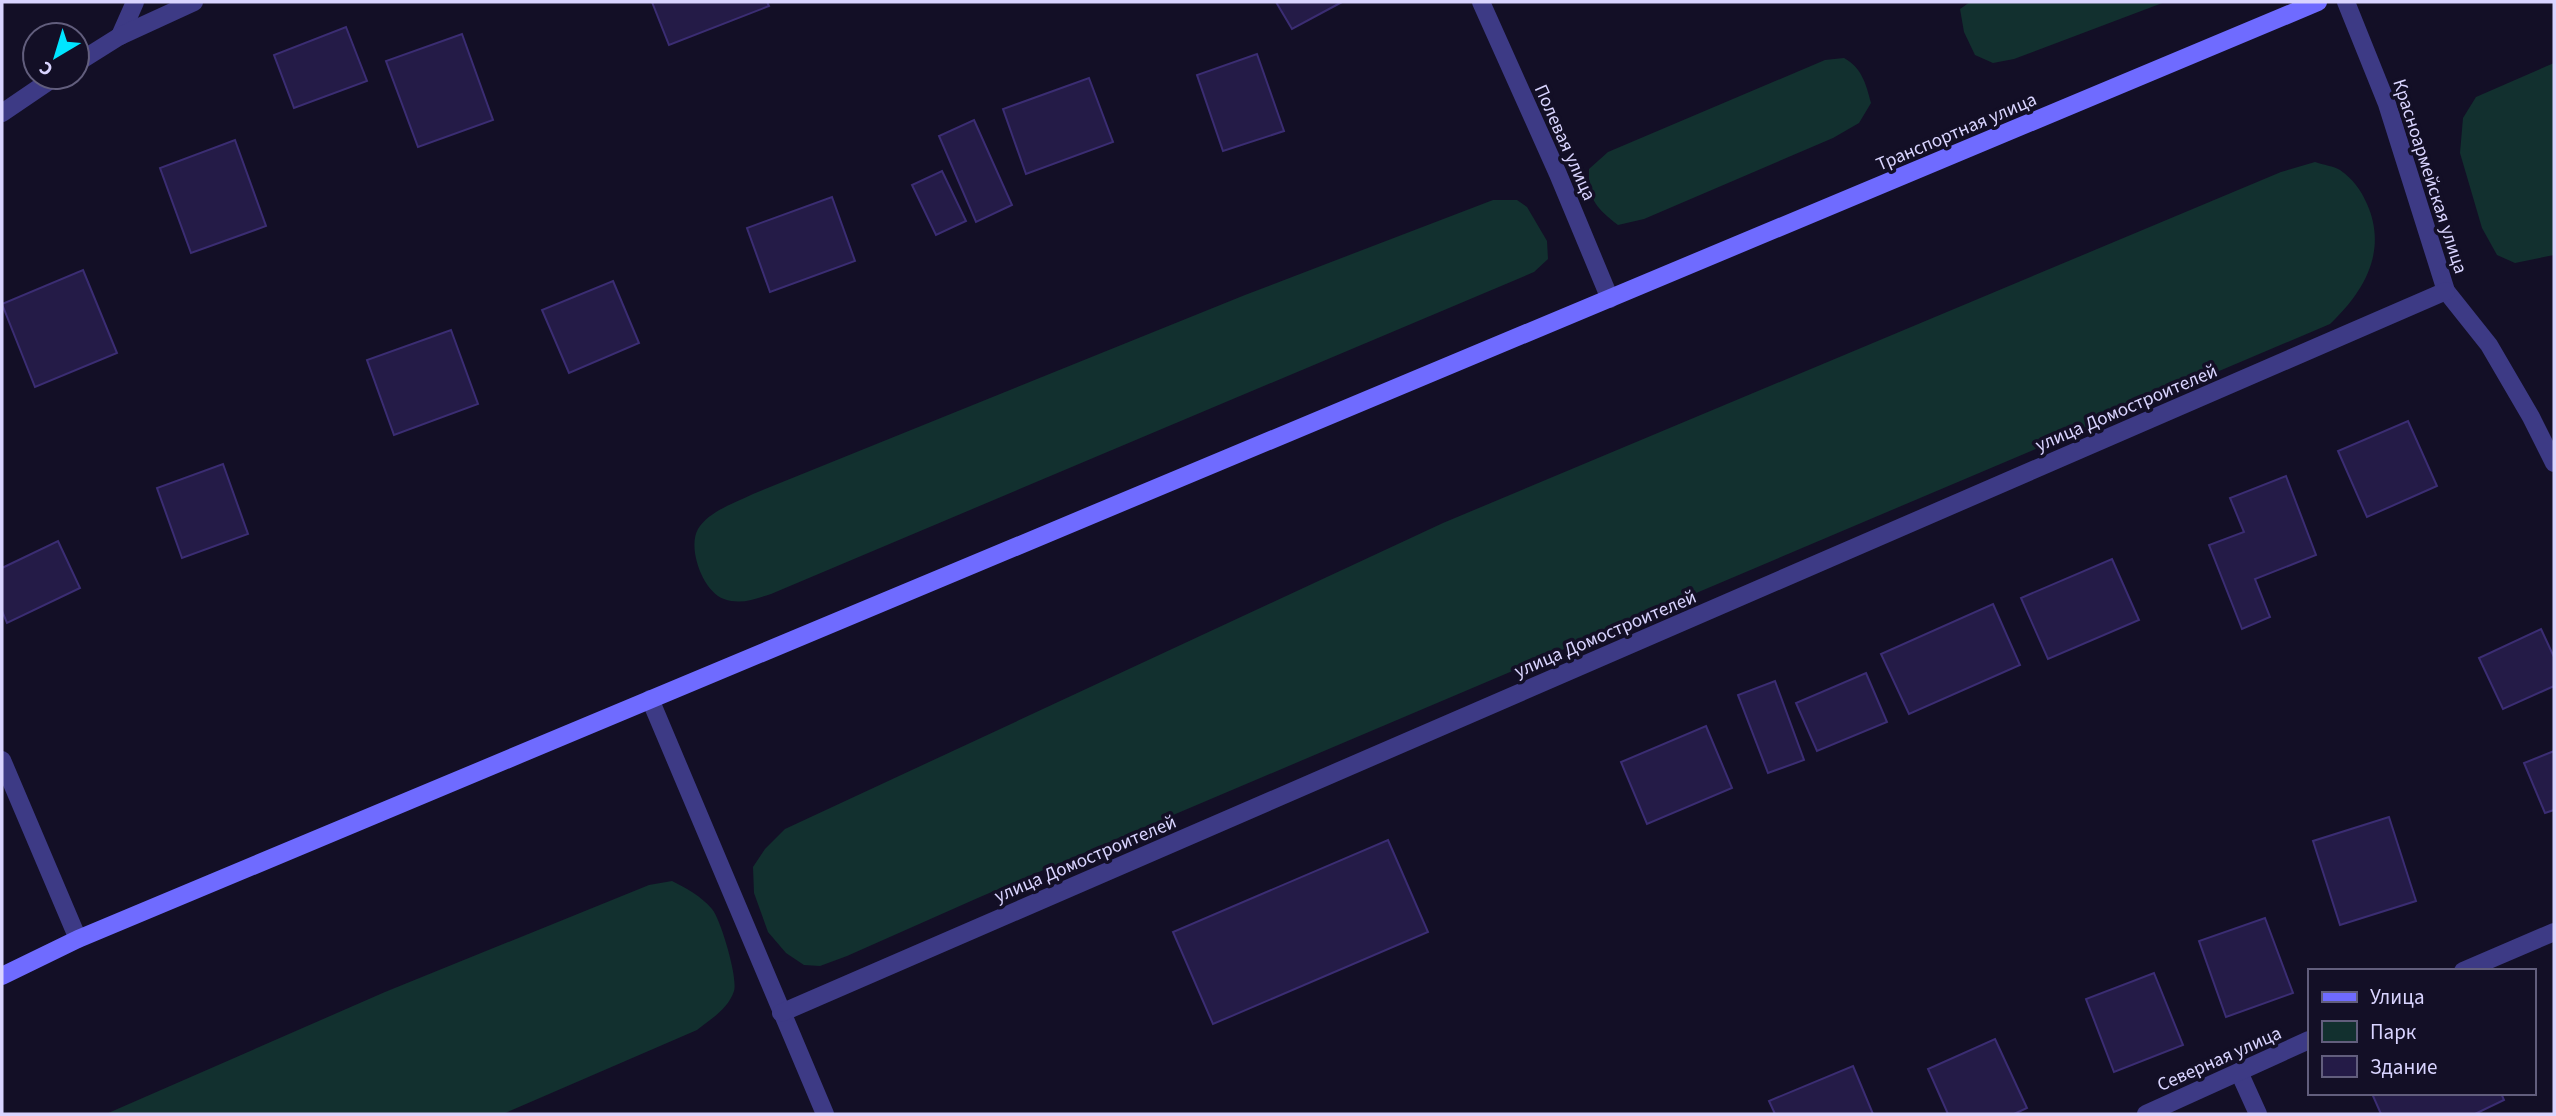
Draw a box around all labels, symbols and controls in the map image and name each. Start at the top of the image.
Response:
north arrow [21,21,91,91]
text: С [34,54,59,82]
street label: Красноармейская улица [2385,76,2474,277]
street label: Полевая улица [1527,80,1602,205]
street label: Транспортная улица [1872,86,2041,178]
street label: улица Домостроителей [2031,358,2222,459]
street label: улица Домостроителей [1510,584,1701,685]
street label: улица Домостроителей [990,809,1181,910]
legend [2308,969,2535,1095]
text: Улица [2370,982,2425,1012]
text: Парк [2370,1017,2417,1047]
street label: Северная улица [2153,1020,2286,1099]
text: Здание [2370,1052,2438,1082]

